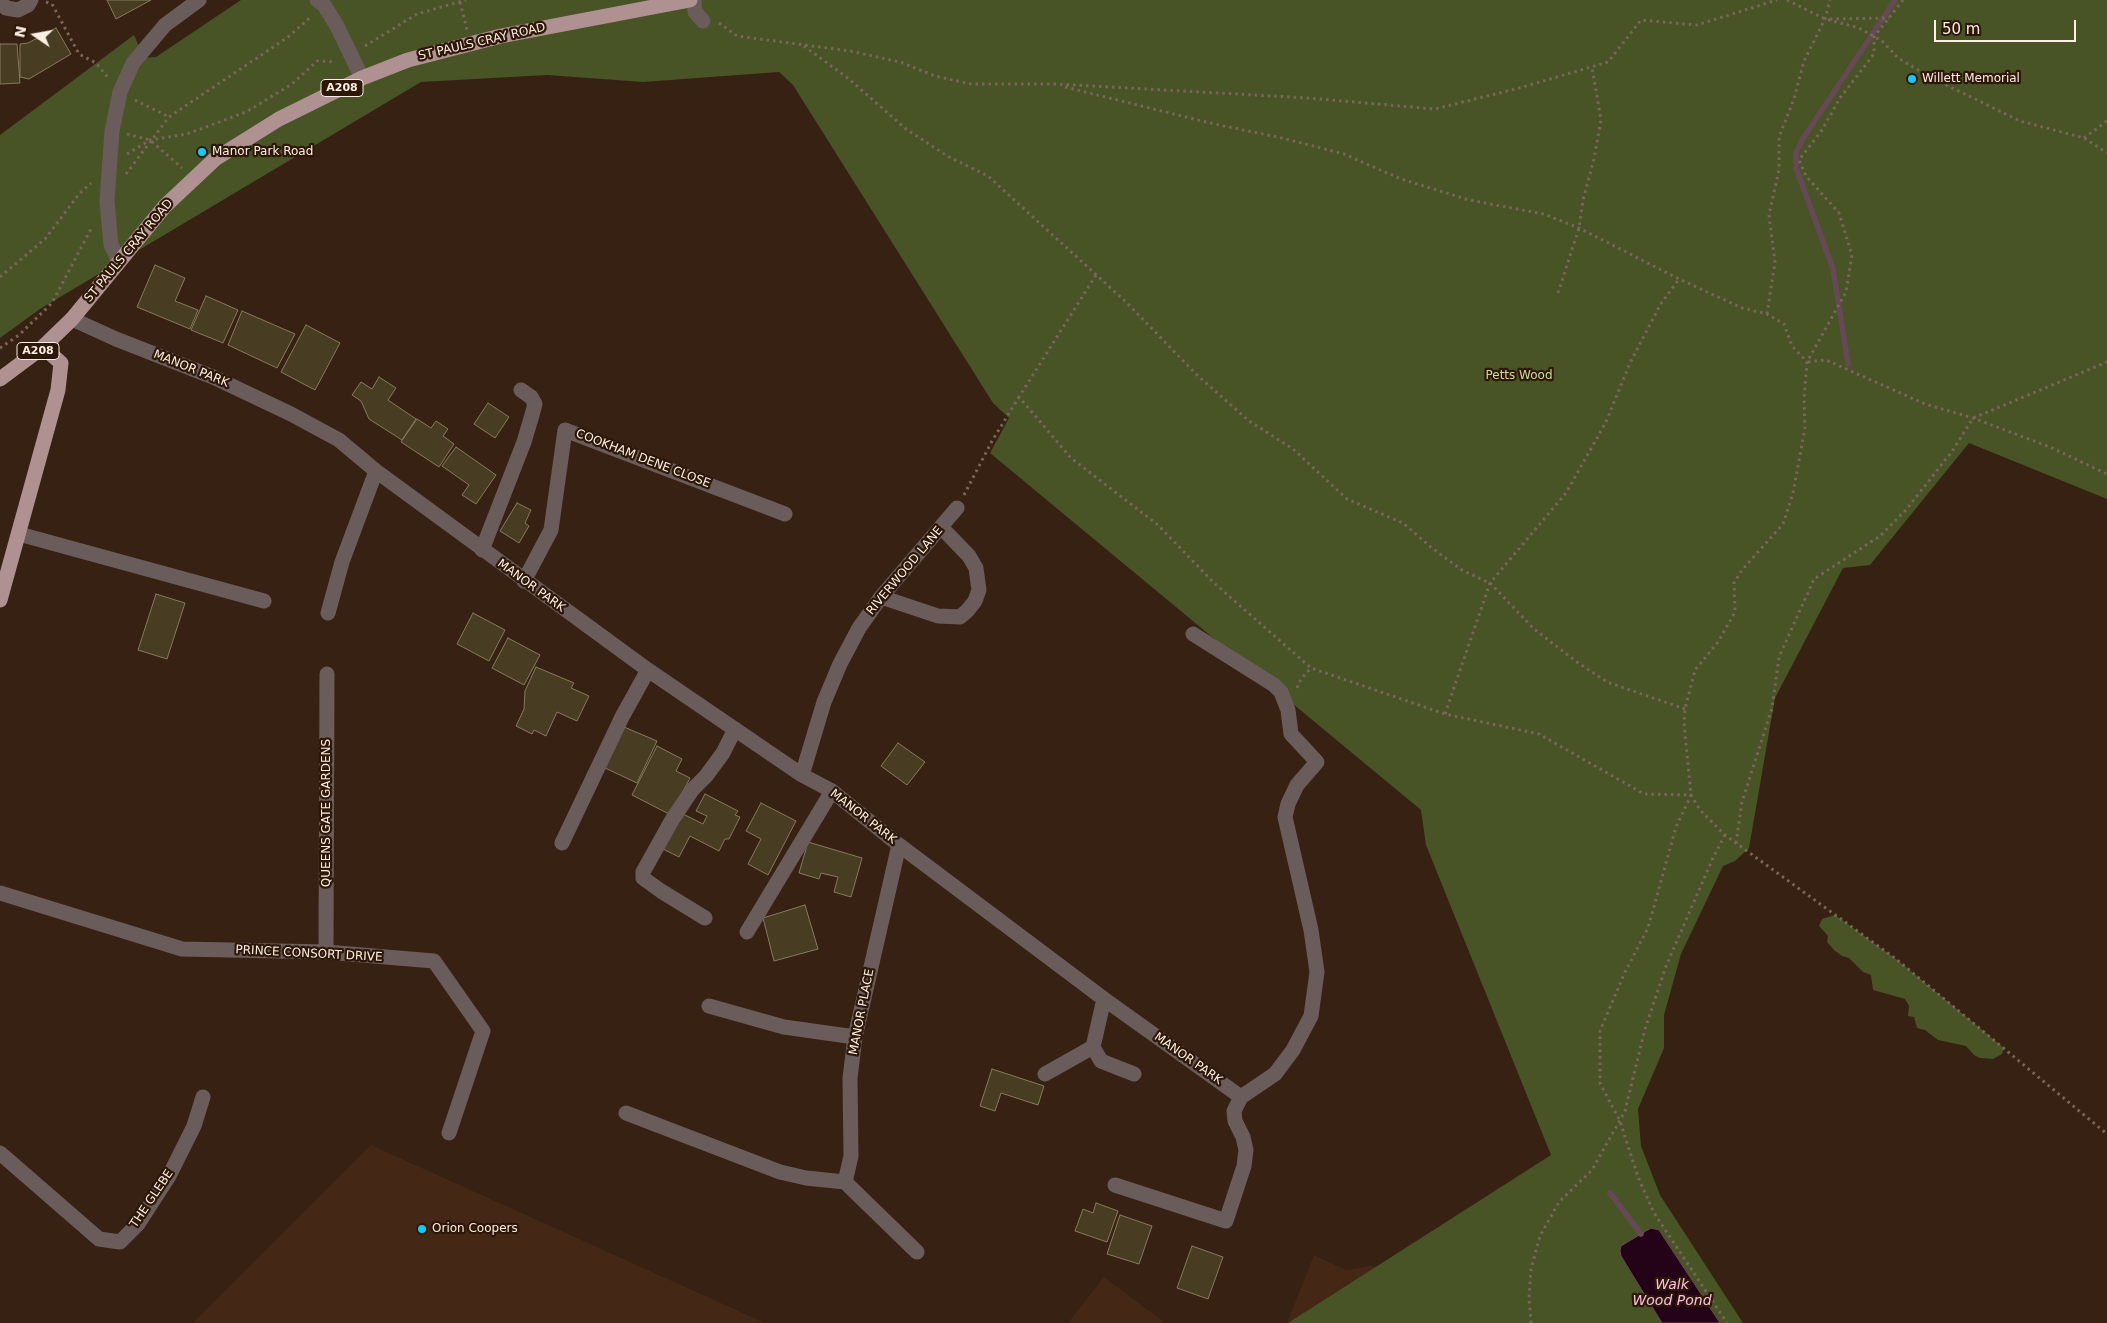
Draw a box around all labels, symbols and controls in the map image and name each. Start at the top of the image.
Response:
north arrow [10,10,60,60]
scale bar [1937,10,2080,42]
street label: ST PAULS CRAY ROAD [417,20,547,64]
text: 50 m [1942,20,1980,38]
text: N [11,24,29,39]
place label: Willett Memorial [1922,72,2020,86]
marker: Willett Memorial [1906,73,1918,85]
road number: A208 [321,80,363,96]
place label: Manor Park Road [212,145,313,159]
marker: Manor Park Road [196,146,208,158]
street label: ST PAULS CRAY ROAD [82,197,176,305]
road number: A208 [17,342,59,360]
street label: MANOR PARK [151,347,231,391]
park label: Petts Wood [1485,369,1553,383]
street label: COOKHAM DENE CLOSE [574,427,712,491]
street label: RIVERWOOD LANE [864,524,946,618]
street label: MANOR PARK [494,557,568,615]
street label: QUEENS GATE GARDENS [320,739,334,887]
street label: MANOR PARK [827,787,899,847]
street label: PRINCE CONSORT DRIVE [235,943,383,965]
street label: MANOR PLACE [847,968,877,1056]
street label: MANOR PARK [1151,1030,1225,1088]
street label: THE GLEBE [127,1167,177,1231]
place label: Orion Coopers [432,1222,518,1236]
marker: Orion Coopers [416,1223,428,1235]
water label: Walk Wood Pond [1632,1277,1712,1310]

